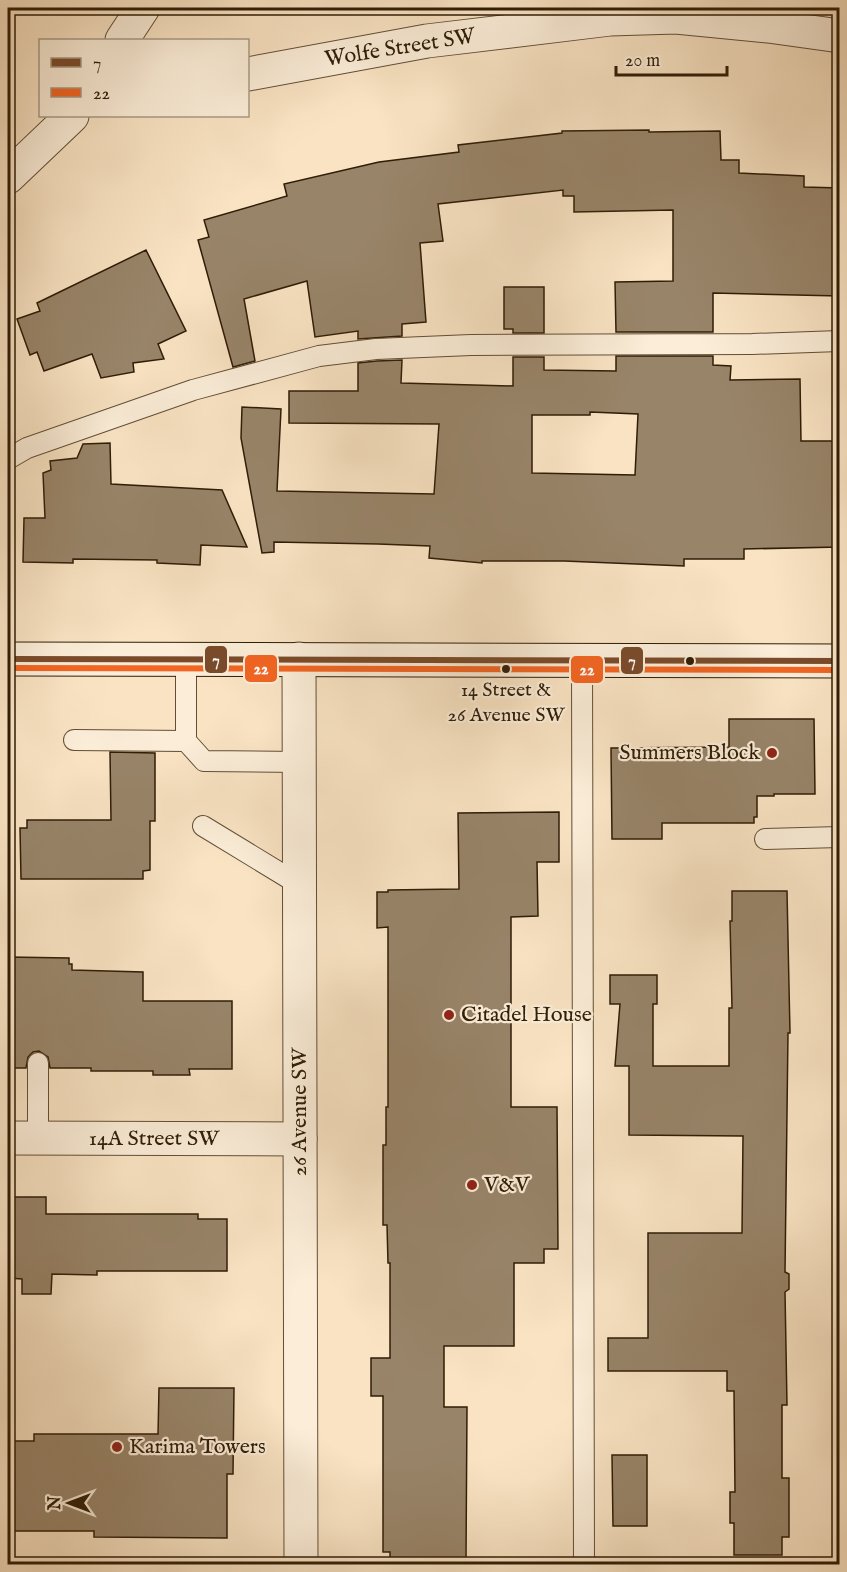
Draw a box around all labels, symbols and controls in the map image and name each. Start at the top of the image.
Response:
street label: Wolfe Street SW [323,22,478,74]
legend [39,39,249,117]
scale bar [616,39,727,77]
text: 20 m [625,50,660,73]
text: 7 [93,53,101,76]
text: 22 [93,83,110,106]
line badge: 7 [204,645,228,674]
line badge: 7 [620,646,644,675]
text: 7 [212,651,220,671]
text: 7 [628,652,636,672]
line badge: 22 [244,654,278,683]
line badge: 22 [570,655,604,684]
unlabelled marker [684,655,696,667]
text: 22 [253,660,269,680]
text: 22 [579,661,595,681]
marker: 14 Street & 26 Avenue SW [500,663,512,675]
place label: 14 Street & 26 Avenue SW [448,678,565,728]
place label: Summers Block [619,739,760,767]
marker: Summers Block [765,746,779,760]
place label: Citadel House [461,1001,592,1029]
marker: Citadel House [442,1008,456,1022]
street label: 26 Avenue SW [286,1047,314,1176]
street label: 14A Street SW [89,1125,220,1153]
place label: V&V [483,1171,530,1199]
marker: V&V [465,1178,479,1192]
place label: Karima Towers [129,1433,266,1461]
marker: Karima Towers [110,1440,124,1454]
north arrow [39,1473,99,1533]
text: N [46,1496,66,1511]

